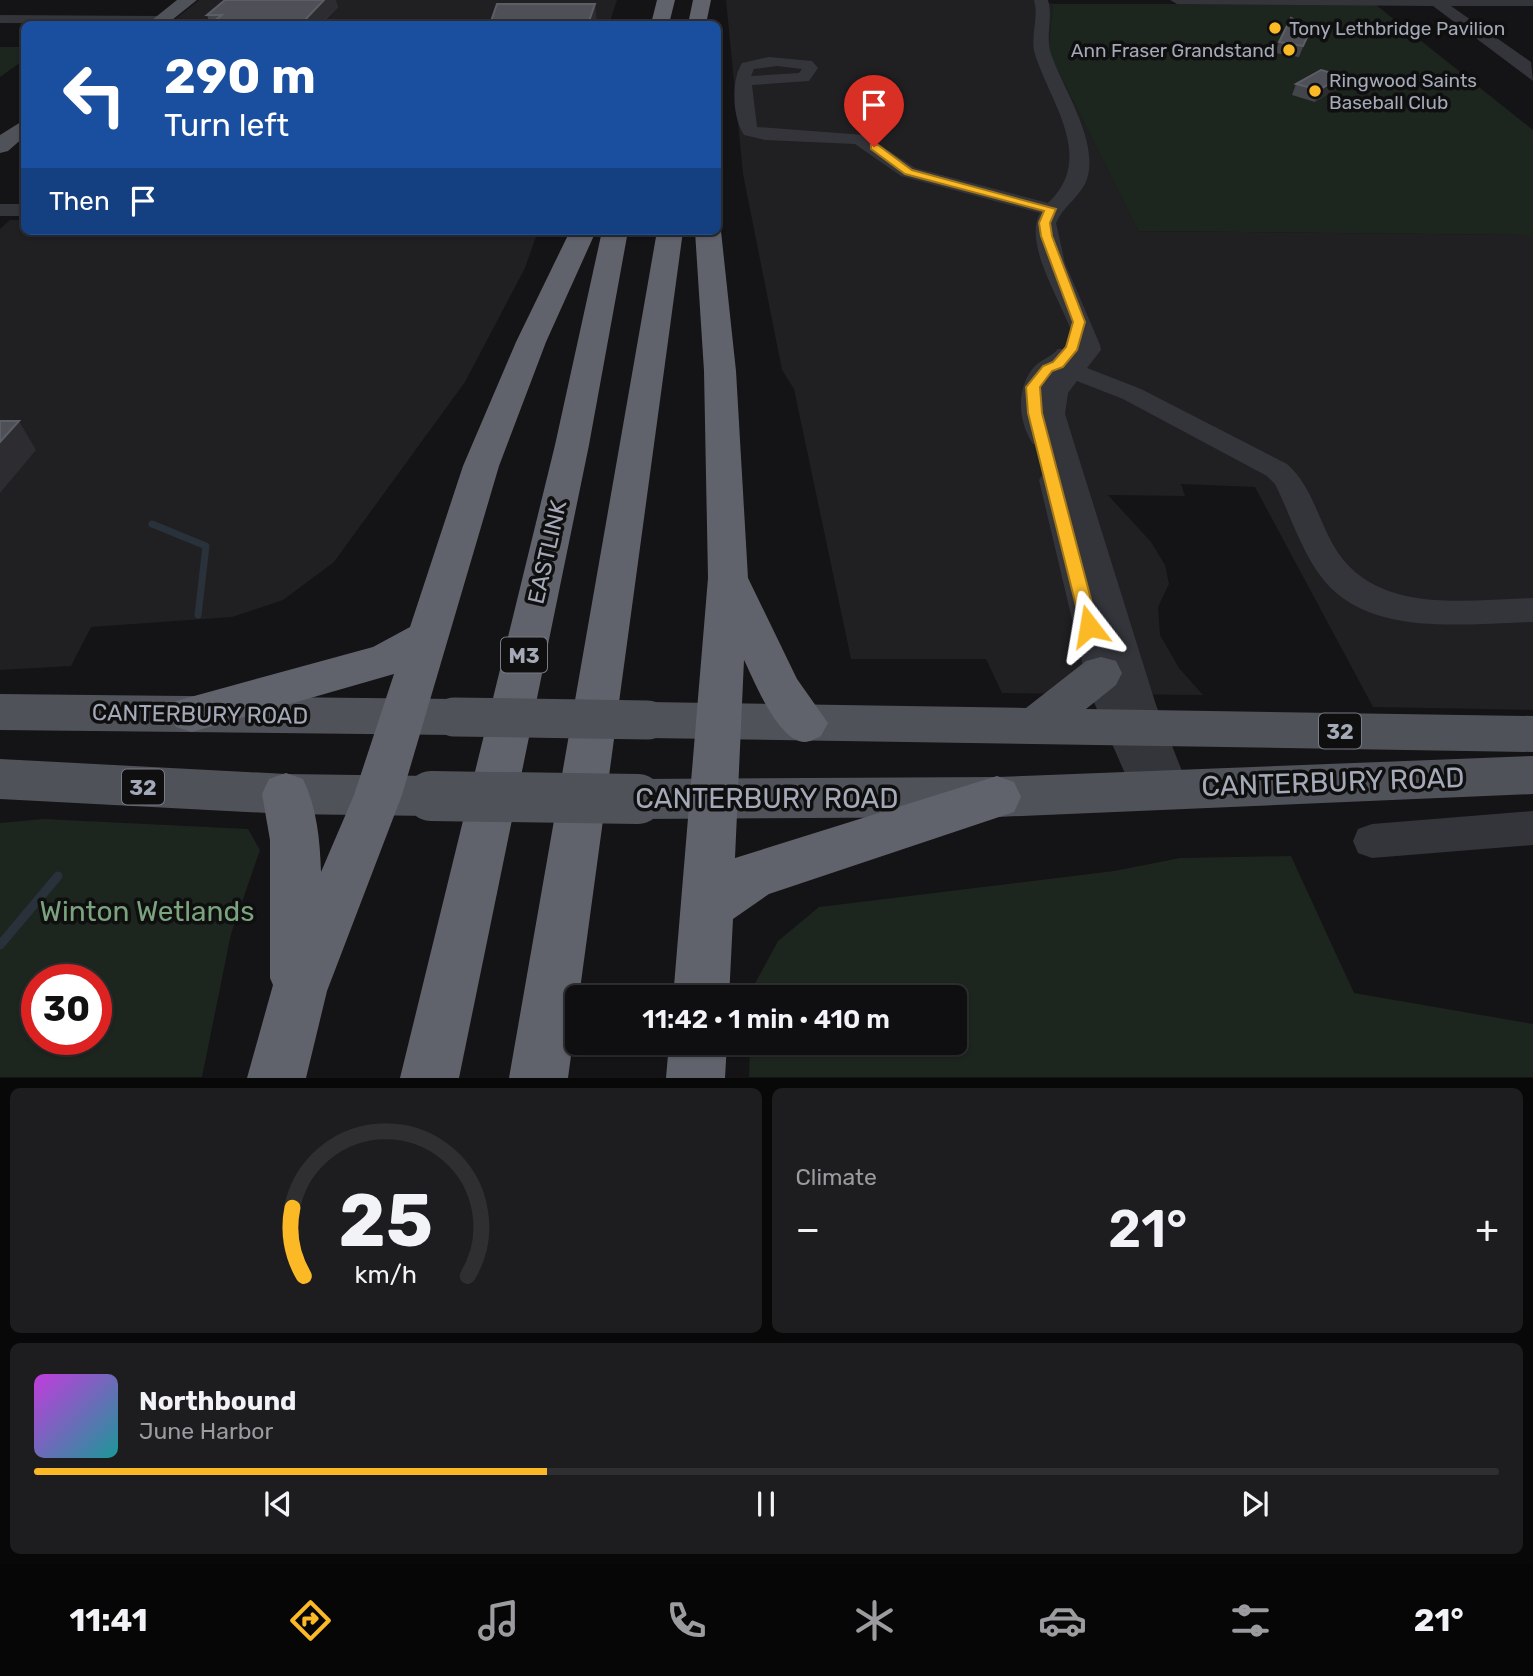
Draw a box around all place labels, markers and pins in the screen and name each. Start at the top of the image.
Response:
place label: Tony Lethbridge Pavilion [1289,17,1505,40]
marker: Tony Lethbridge Pavilion [1267,20,1283,36]
place label: Ann Fraser Grandstand [1071,39,1275,62]
marker: Ann Fraser Grandstand [1281,42,1297,58]
place label: Ringwood Saints Baseball Club [1329,69,1477,114]
pin [844,75,904,147]
marker: Ringwood Saints Baseball Club [1307,83,1323,99]

